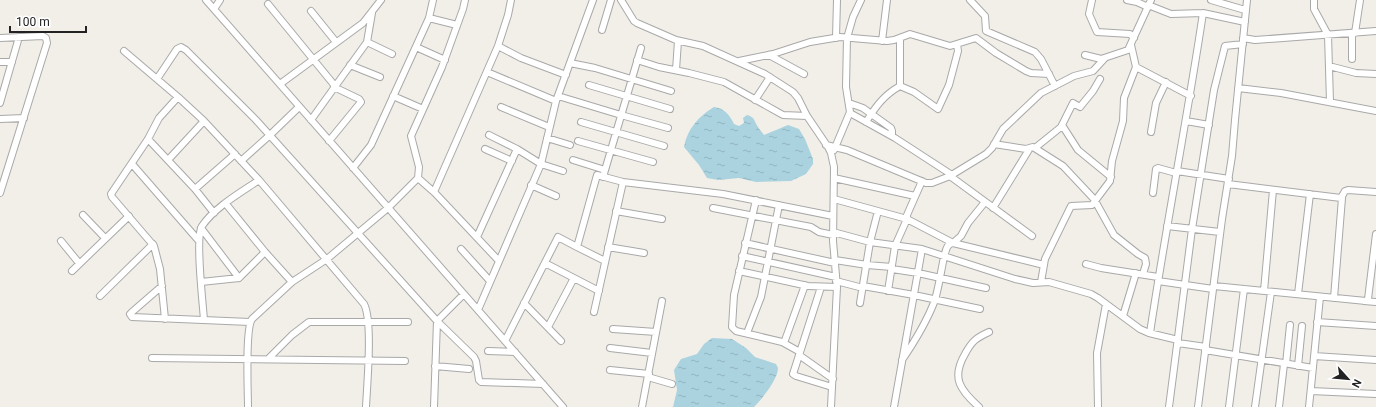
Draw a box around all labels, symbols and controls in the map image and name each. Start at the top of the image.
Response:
scale bar [10,8,86,34]
text: 100 m [16,15,50,29]
north arrow [1328,359,1368,399]
text: N [1349,377,1364,390]

